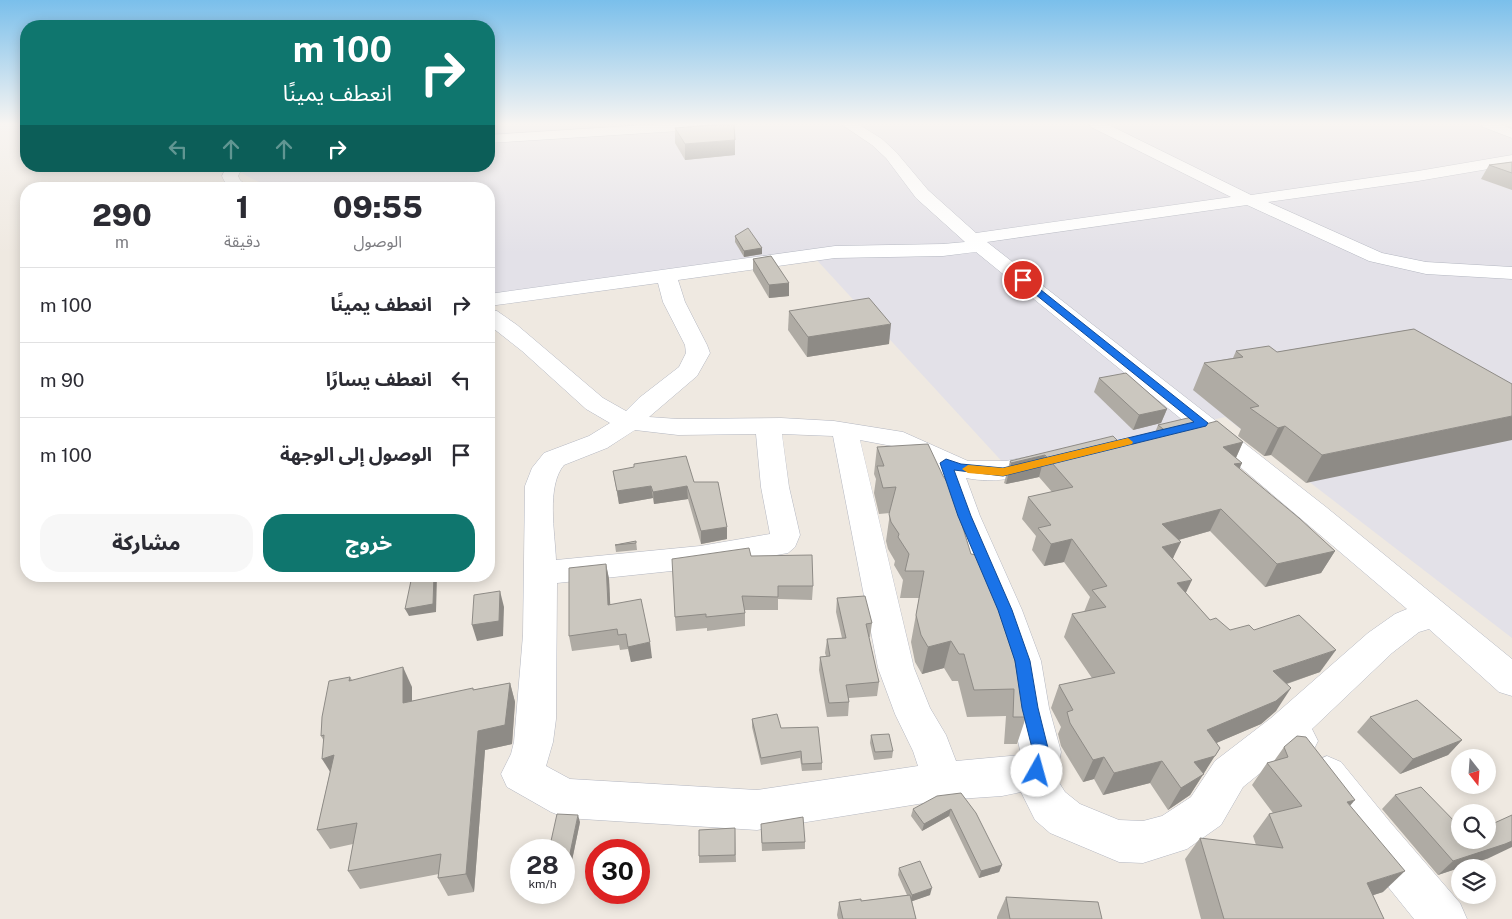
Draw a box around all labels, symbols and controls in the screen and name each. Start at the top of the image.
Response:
text: 100 m [293,29,392,70]
icon: right [410,40,475,105]
text: انعطف يمينًا [283,80,392,106]
icon: left [164,135,192,163]
icon: ahead [217,135,245,163]
icon: ahead [270,135,298,163]
icon: right [323,135,351,163]
text: 1 [236,189,249,225]
text: 09:55 [333,189,423,225]
text: 290 [92,197,152,233]
text: دقيقة [224,232,260,251]
text: الوصول [353,232,402,251]
text: m [115,233,129,252]
pin [1002,259,1044,301]
icon: arrive [1009,266,1037,294]
icon: right [447,291,475,319]
text: انعطف يمينًا [331,293,432,315]
text: 100 m [40,294,92,316]
icon: left [447,366,475,394]
text: انعطف يسارًا [326,368,432,390]
text: 90 m [40,369,84,391]
icon: arrive [447,441,475,469]
text: الوصول إلى الوجهة [280,443,432,465]
text: 100 m [40,444,92,466]
button: مشاركة [40,514,253,572]
button: خروج [263,514,475,572]
position arrow [1010,744,1062,796]
north arrow [1451,749,1496,794]
map controls [1451,749,1496,904]
button: search [1451,804,1496,849]
speed limit sign: 30 [585,839,650,904]
text: 28 [526,850,559,880]
button: layers [1451,859,1496,904]
text: km/h [528,877,557,891]

